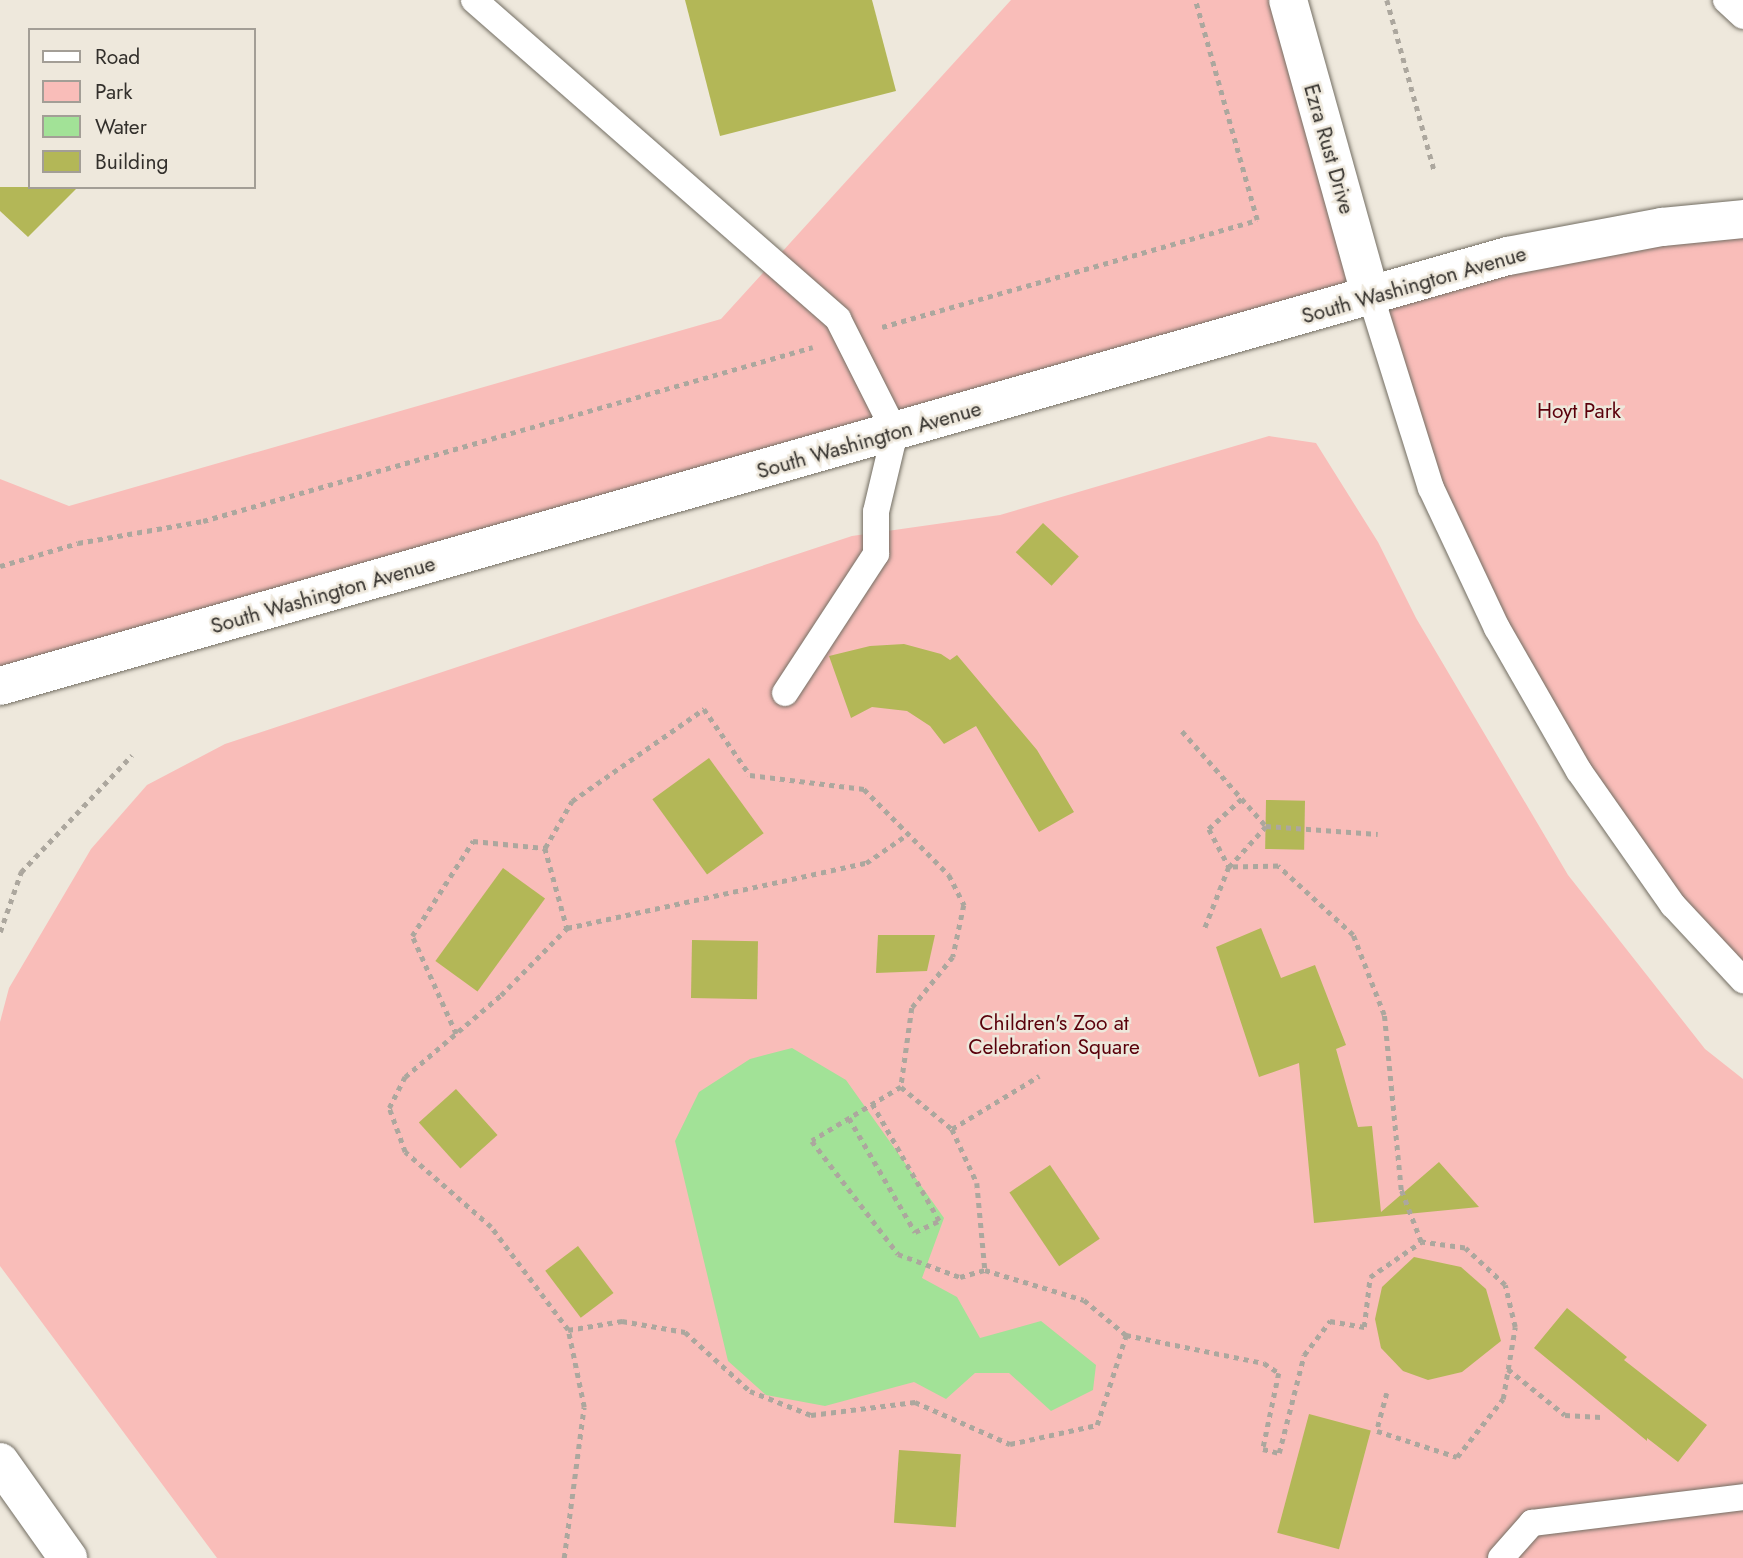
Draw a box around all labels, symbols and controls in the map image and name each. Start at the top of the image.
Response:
legend [28,28,256,189]
text: Road [95,42,140,72]
text: Park [95,77,132,107]
street label: Ezra Rust Drive [1298,81,1360,217]
text: Water [95,112,147,142]
text: Building [95,147,168,177]
street label: South Washington Avenue [1299,241,1529,329]
street label: South Washington Avenue [754,396,984,484]
park label: Hoyt Park [1537,398,1621,424]
street label: South Washington Avenue [208,551,438,639]
park label: Children's Zoo at Celebration Square [968,1010,1140,1060]

